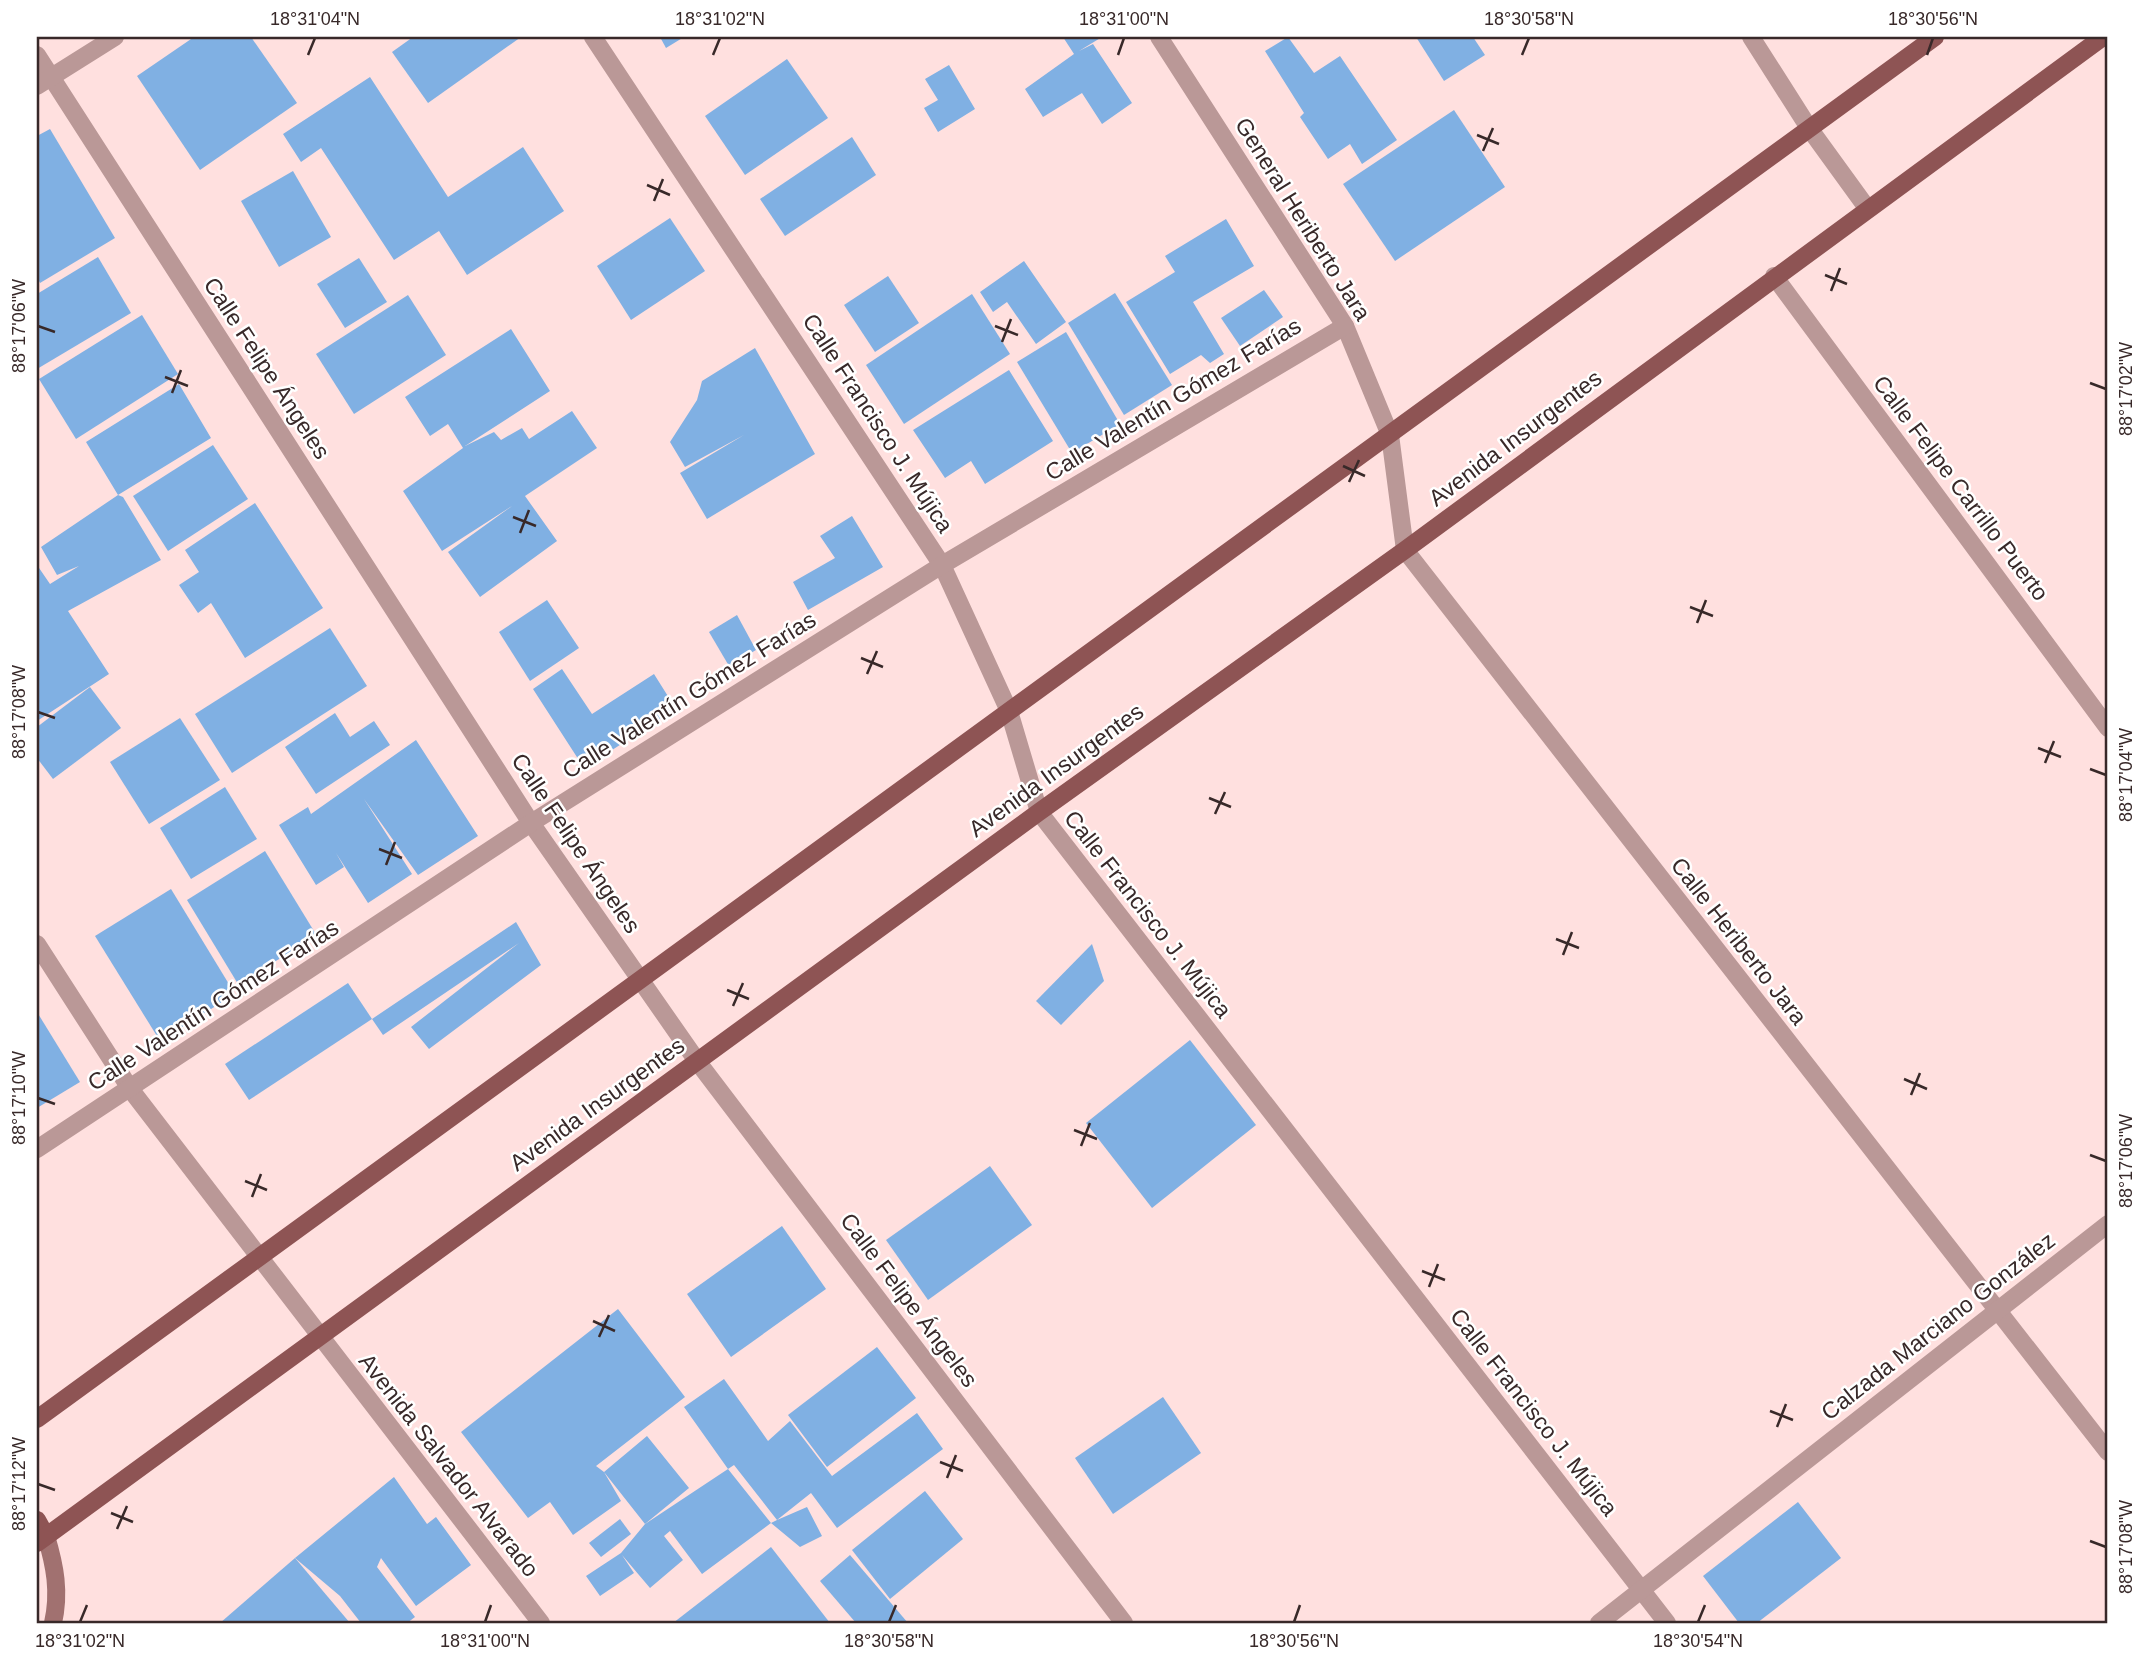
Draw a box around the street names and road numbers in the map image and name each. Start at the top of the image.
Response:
street label: General Heriberto Jara [1230,113,1376,325]
street label: Calle Felipe Ángeles [199,272,335,464]
street label: Calle Francisco J. Mújica [797,309,959,537]
street label: Calle Valentín Gómez Farías [1040,312,1306,486]
street label: Avenida Insurgentes [1424,365,1606,511]
street label: Calle Felipe Carrillo Puerto [1868,370,2054,606]
street label: Calle Valentín Gómez Farías [558,606,820,784]
street label: Avenida Insurgentes [964,698,1148,842]
street label: Calle Felipe Ángeles [506,748,646,938]
street label: Calle Francisco J. Mújica [1059,805,1237,1023]
street label: Calle Heriberto Jara [1666,852,1812,1030]
street label: Calle Valentín Gómez Farías [83,914,343,1096]
street label: Avenida Insurgentes [505,1032,689,1176]
street label: Calle Felipe Ángeles [835,1208,983,1392]
street label: Calzada Marciano González [1816,1227,2060,1425]
street label: Calle Francisco J. Mújica [1445,1303,1623,1521]
street label: Avenida Salvador Alvarado [354,1348,544,1582]

